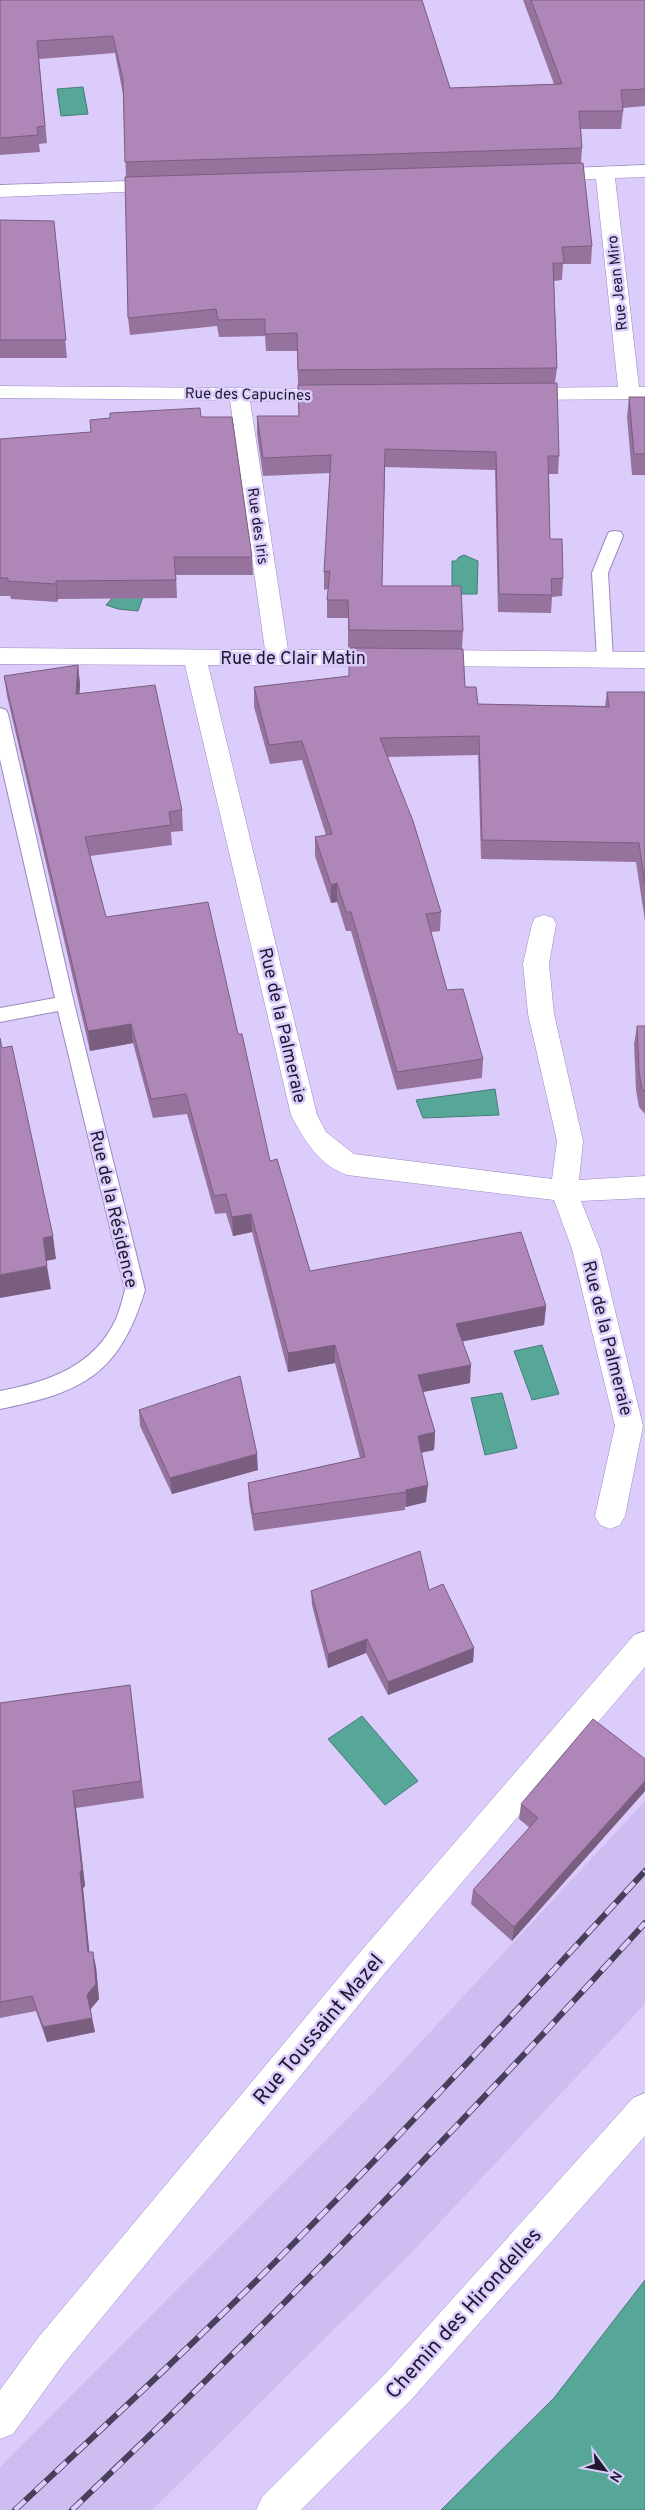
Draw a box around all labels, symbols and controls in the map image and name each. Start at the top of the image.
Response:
street label: Rue Jean Miro [604,234,633,331]
street label: Rue des Capucines [185,385,311,406]
street label: Rue des Iris [242,487,271,566]
street label: Rue de Clair Matin [220,648,366,671]
street label: Rue de la Palmeraie [252,945,311,1105]
street label: Rue de la Résidence [83,1128,142,1291]
street label: Rue de la Palmeraie [576,1258,637,1418]
street label: Rue Toussaint Mazel [248,1949,390,2111]
street label: Chemin des Hirondelles [380,2223,548,2405]
north arrow [580,2445,630,2495]
text: N [605,2467,625,2485]

